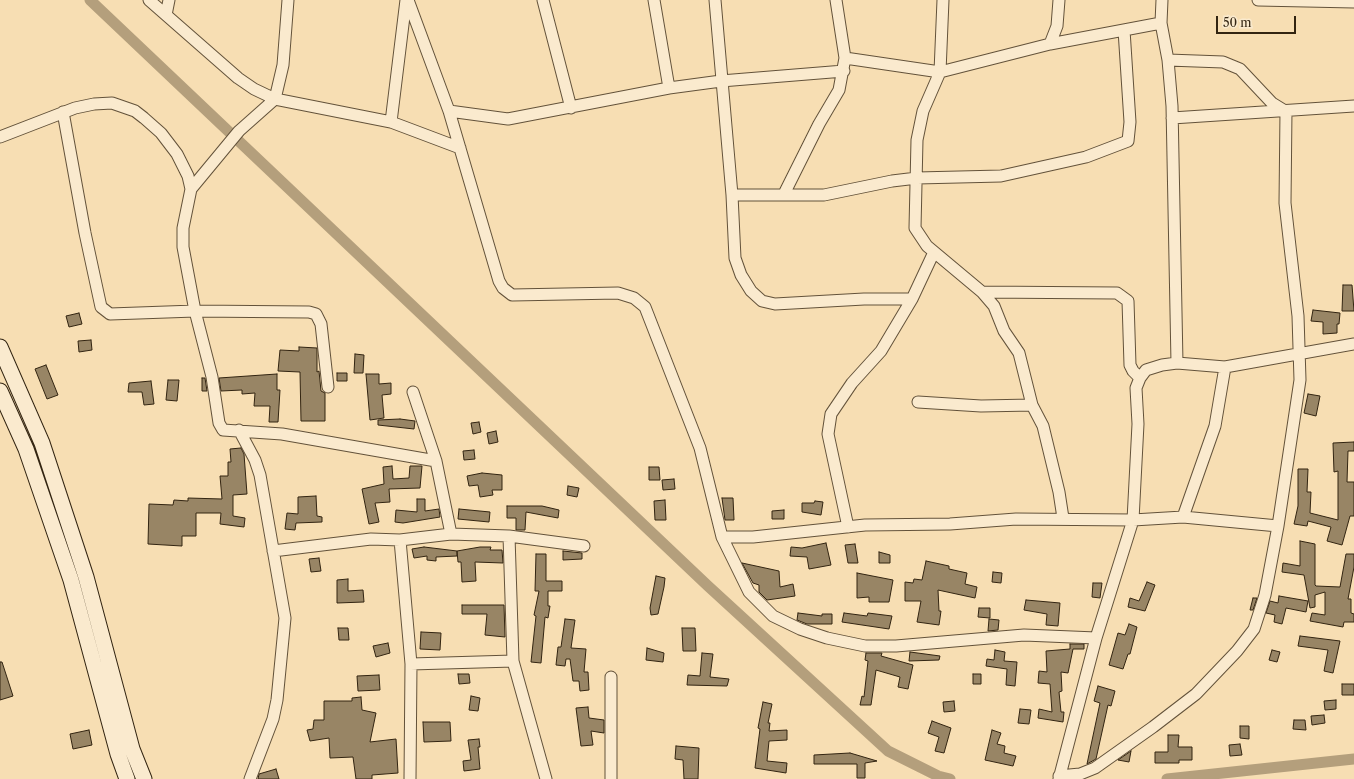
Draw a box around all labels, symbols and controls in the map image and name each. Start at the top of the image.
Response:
scale bar [1218,8,1298,34]
text: 50 m [1223,15,1252,30]

